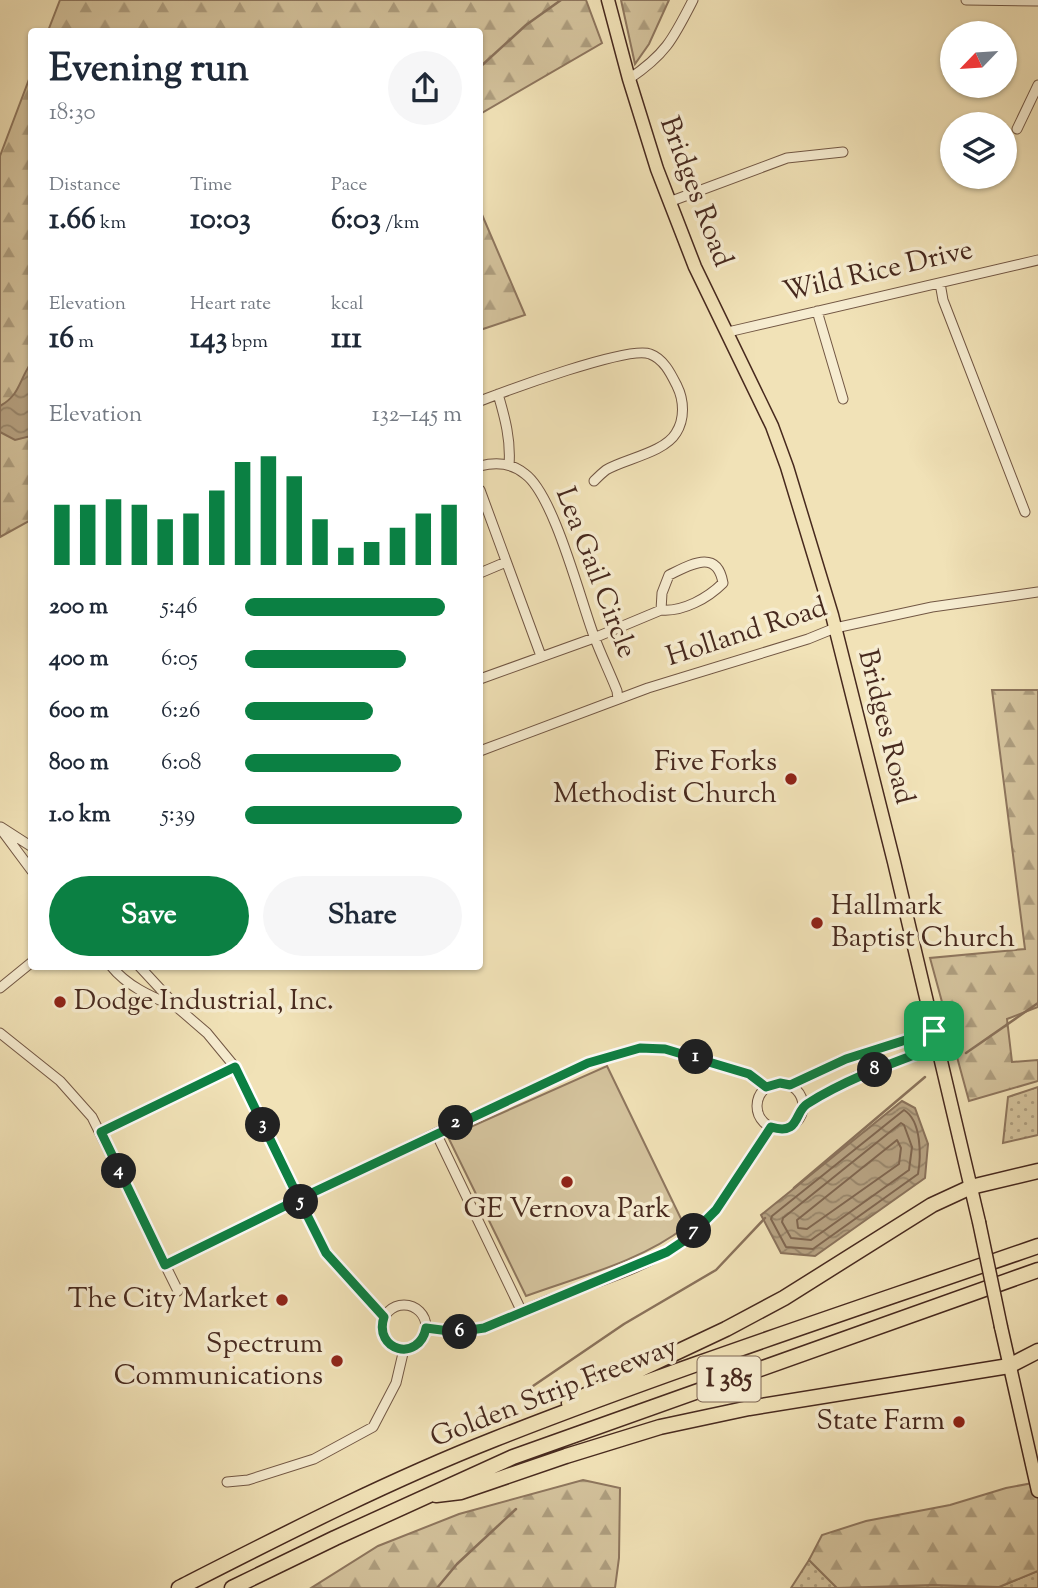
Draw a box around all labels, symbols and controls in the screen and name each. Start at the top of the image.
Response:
north arrow [940,21,1017,98]
map controls [940,21,1017,189]
text: Evening run [49,44,249,98]
button: share [388,51,462,125]
text: 18:30 [49,97,96,130]
street label: Bridges Road [648,111,742,273]
button: layers [940,112,1017,189]
text: Distance [49,172,121,199]
text: Time [190,172,232,199]
text: Pace [331,172,367,199]
text: 1.66 [49,199,96,242]
text: 10:03 [190,199,251,242]
text: 6:03 [331,199,381,242]
text: km [96,210,126,237]
text: /km [381,210,420,237]
street label: Wild Rice Drive [779,231,977,313]
text: Elevation [49,291,126,318]
text: Heart rate [190,291,271,318]
text: kcal [331,291,364,318]
text: 16 [49,318,74,361]
text: 143 [190,318,227,361]
text: 111 [331,318,362,361]
text: m [74,329,94,356]
text: bpm [227,329,268,356]
text: Elevation [49,399,142,432]
text: 132–145 m [372,399,462,432]
street label: Lea Gail Circle [544,482,646,664]
street label: Holland Road [661,588,833,678]
text: 200 m [49,591,108,624]
text: 5:46 [161,591,198,624]
text: 400 m [49,643,109,676]
text: 6:05 [161,643,198,676]
street label: Bridges Road [846,646,924,809]
text: 600 m [49,695,109,728]
text: 6:26 [161,695,200,728]
place label: Five Forks Methodist Church [553,743,777,815]
text: 800 m [49,747,109,780]
text: 6:08 [161,747,202,780]
marker: Five Forks Methodist Church [783,771,799,787]
text: 1.0 km [49,799,111,832]
text: 5:39 [161,799,195,832]
button: Save [49,876,249,956]
button: Share [263,876,462,956]
place label: Hallmark Baptist Church [831,887,1015,959]
marker: Hallmark Baptist Church [809,915,825,931]
place label: Dodge Industrial, Inc. [74,982,334,1022]
marker: Dodge Industrial, Inc. [52,994,68,1010]
pin [904,1001,964,1061]
icon: arrive [915,1012,953,1050]
pin: 1 [678,1040,714,1074]
text: 1 [692,1043,699,1070]
pin: 8 [858,1052,892,1088]
text: 8 [870,1056,879,1083]
pin: 2 [438,1106,474,1140]
pin: 3 [246,1108,280,1142]
text: 2 [451,1109,460,1136]
text: 3 [259,1111,266,1138]
pin: 4 [102,1154,136,1188]
text: 4 [114,1157,123,1184]
marker: GE Vernova Park [559,1174,575,1190]
pin: 5 [284,1184,318,1220]
text: 5 [297,1188,304,1215]
place label: GE Vernova Park [463,1190,671,1230]
pin: 7 [676,1214,712,1248]
text: 7 [689,1217,698,1244]
place label: The City Market [68,1280,268,1320]
marker: The City Market [274,1292,290,1308]
pin: 6 [442,1314,477,1350]
text: 6 [455,1318,464,1345]
place label: Spectrum Communications [114,1325,323,1397]
street label: Golden Strip Freeway [425,1327,683,1459]
marker: Spectrum Communications [329,1353,345,1369]
road number: I 385 [698,1356,760,1402]
place label: State Farm [816,1402,945,1442]
marker: State Farm [951,1414,967,1430]

